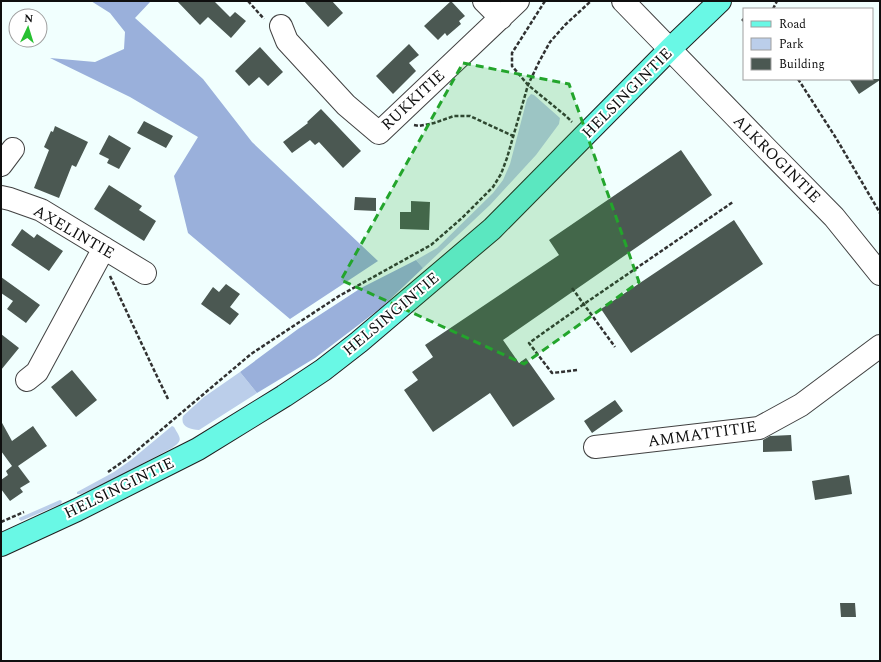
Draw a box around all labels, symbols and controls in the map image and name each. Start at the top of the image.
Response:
north arrow [8,8,48,48]
legend [743,8,873,80]
text: N [24,10,34,27]
text: Road [779,15,806,34]
text: Park [779,35,804,54]
street label: HELSINGINTIE [576,42,678,144]
text: Building [779,55,825,74]
street label: RUKKITIE [376,64,450,136]
street label: ALKROGINTIE [728,110,826,208]
street label: AXELINTIE [29,199,119,265]
street label: HELSINGINTIE [337,266,445,362]
street label: AMMATTITIE [646,414,758,454]
street label: HELSINGINTIE [60,451,178,525]

